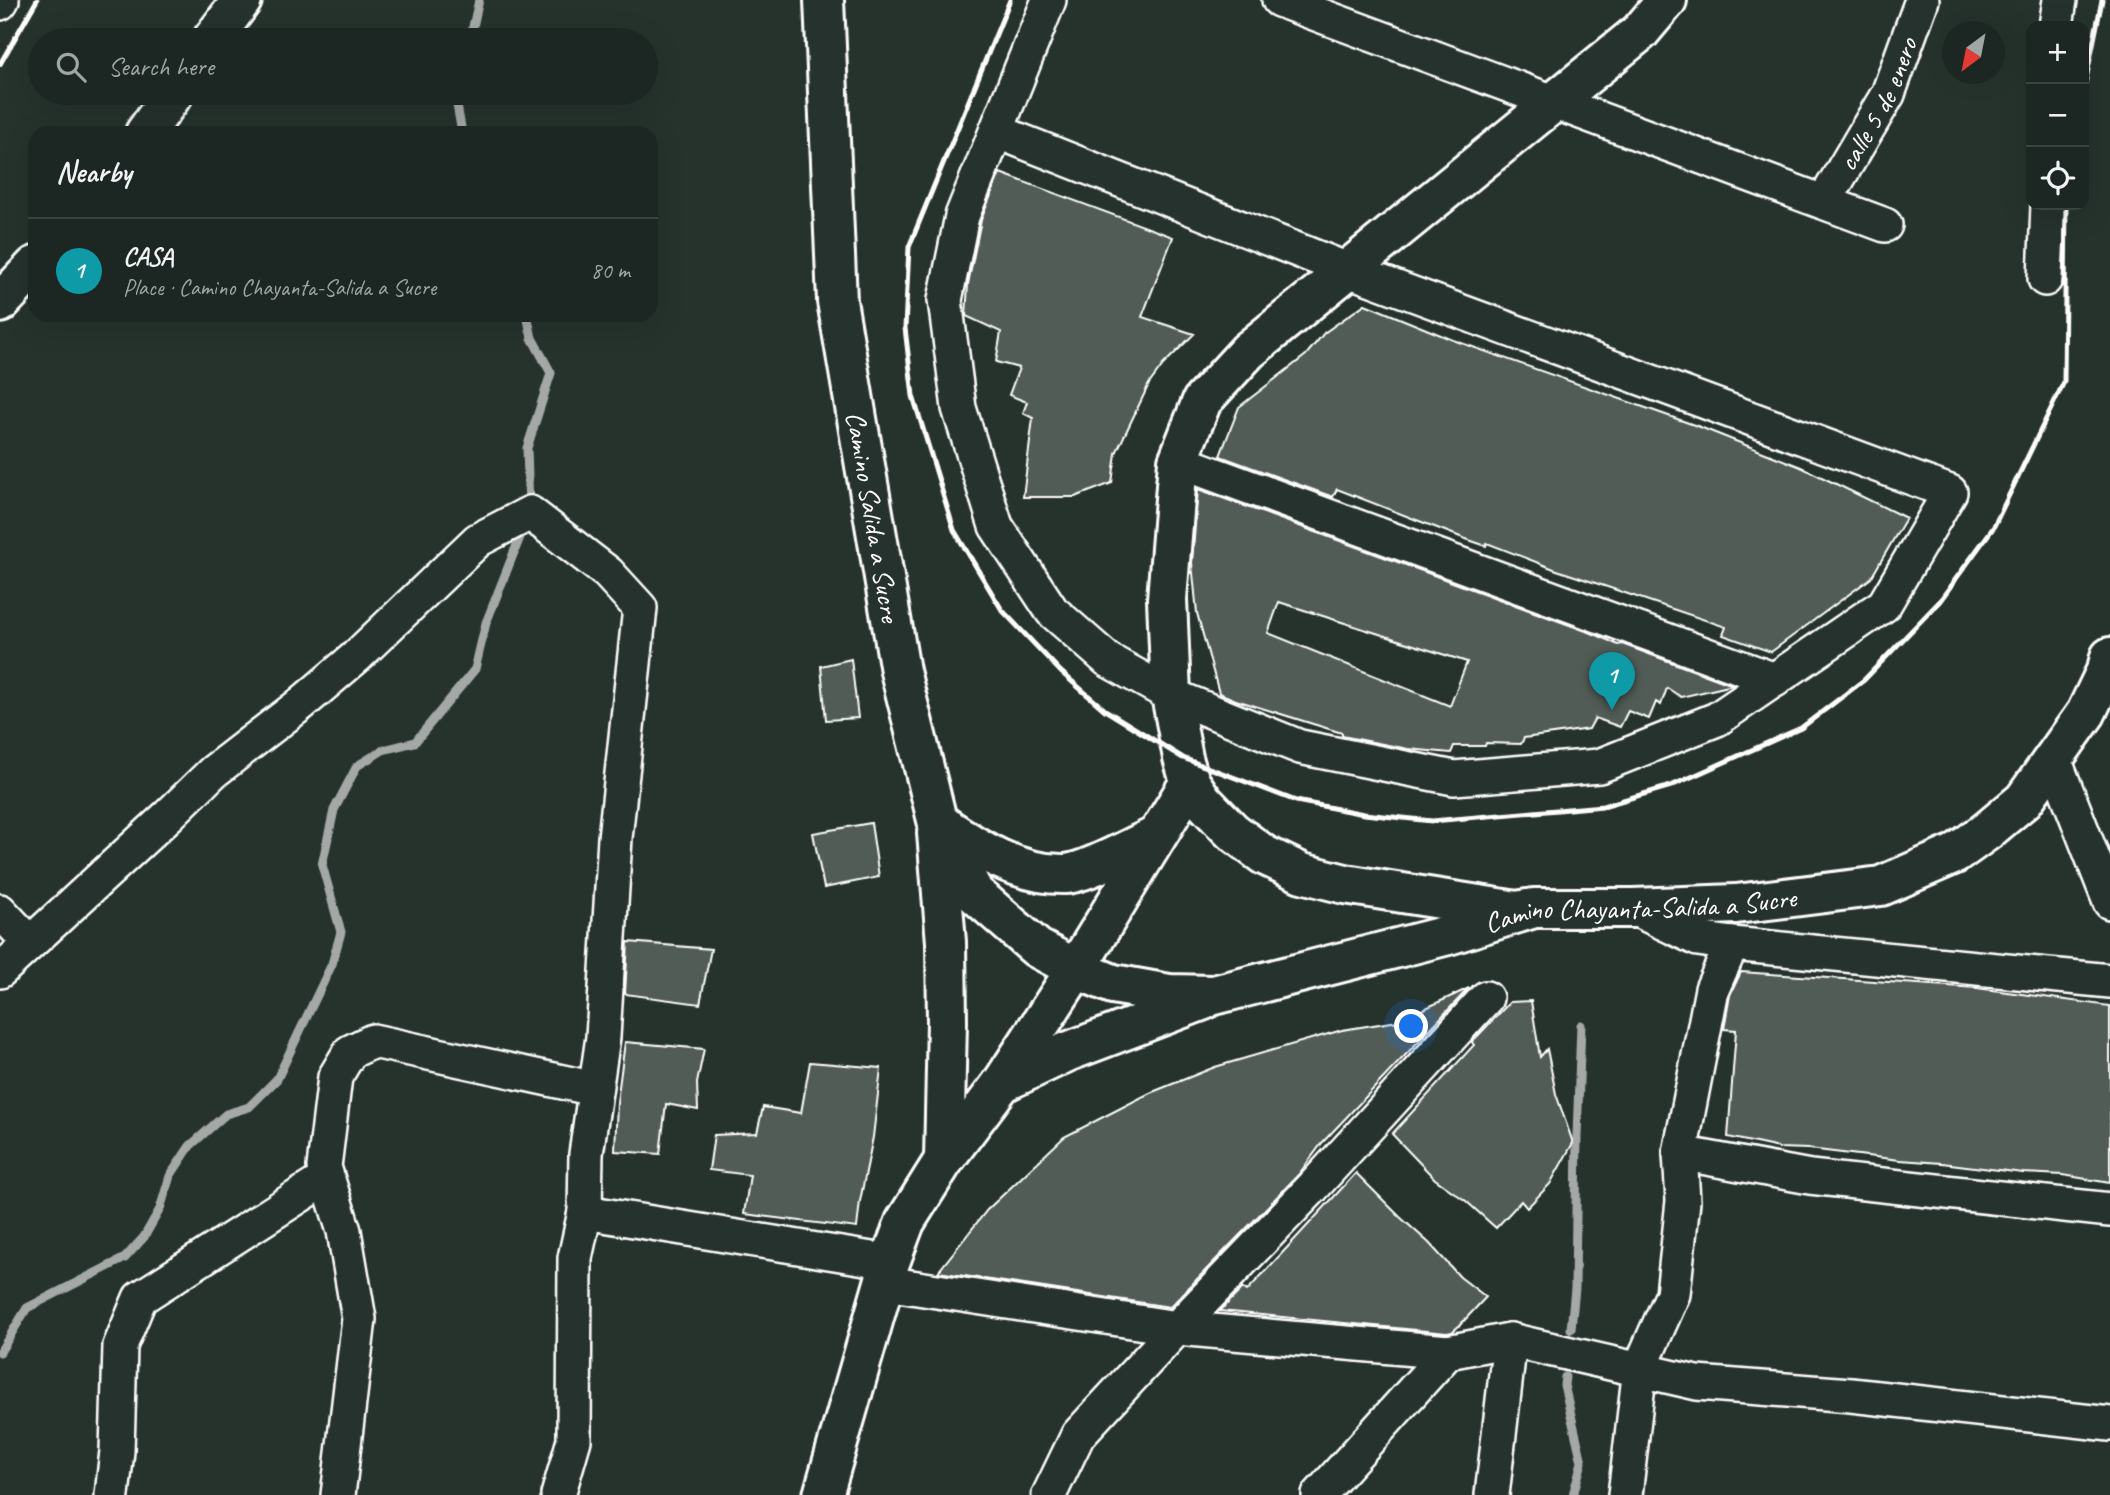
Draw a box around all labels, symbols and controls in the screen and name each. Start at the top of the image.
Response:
north arrow [1942,21,2005,84]
map controls [2026,21,2089,210]
button: + [2026,21,2089,84]
search box [28,28,658,105]
street label: calle 5 de enero [1829,31,1925,177]
icon: search [52,48,90,86]
text: Search here [108,50,214,83]
button: − [2026,84,2089,147]
button: locate [2026,147,2089,210]
text: Nearby [56,153,132,191]
text: CASA [123,240,173,273]
text: 1 [74,256,84,285]
text: 80 m [591,256,630,285]
text: Place · Camino Chayanta-Salida a Sucre [123,273,436,302]
street label: Camino Salida a Sucre [839,409,909,626]
pin: 1 [1589,652,1635,710]
street label: Camino Chayanta-Salida a Sucre [1480,879,1800,940]
your location [1394,1009,1428,1043]

